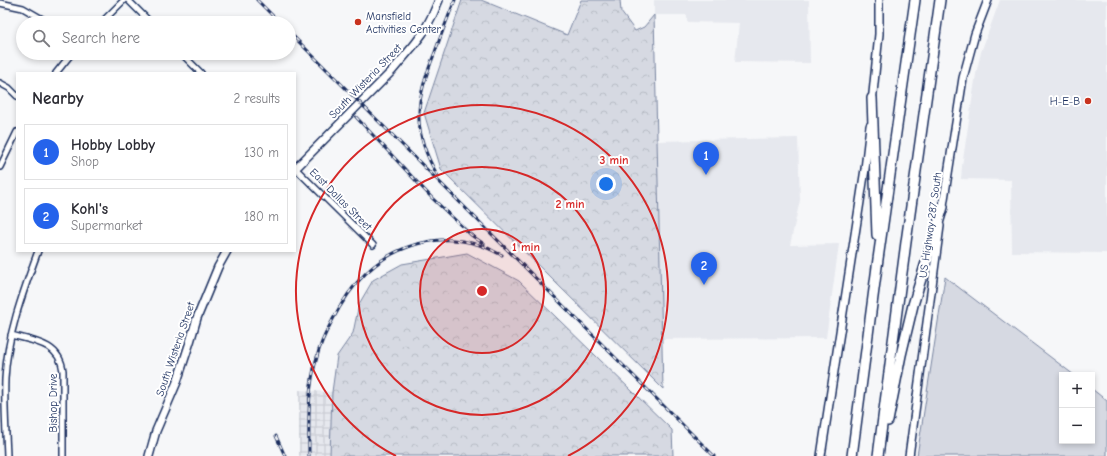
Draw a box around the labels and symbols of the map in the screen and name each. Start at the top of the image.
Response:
place label: Mansfield Activities Center [366,10,442,36]
marker: Mansfield Activities Center [353,17,363,27]
street label: South Wisteria Street [326,41,405,121]
place label: H-E-B [1050,95,1080,108]
marker: H-E-B [1083,96,1093,106]
pin: 1 [693,142,719,175]
text: 3 min [599,153,629,167]
street label: East Dallas Street [307,166,375,234]
street label: US Highway 287 South [917,171,944,279]
your location [596,174,616,194]
text: 2 min [555,197,585,211]
text: 1 min [512,240,540,254]
pin: 2 [691,252,717,285]
centre of rings [475,284,489,298]
street label: South Wisteria Street [153,299,198,398]
street label: Bishop Drive [47,373,60,432]

